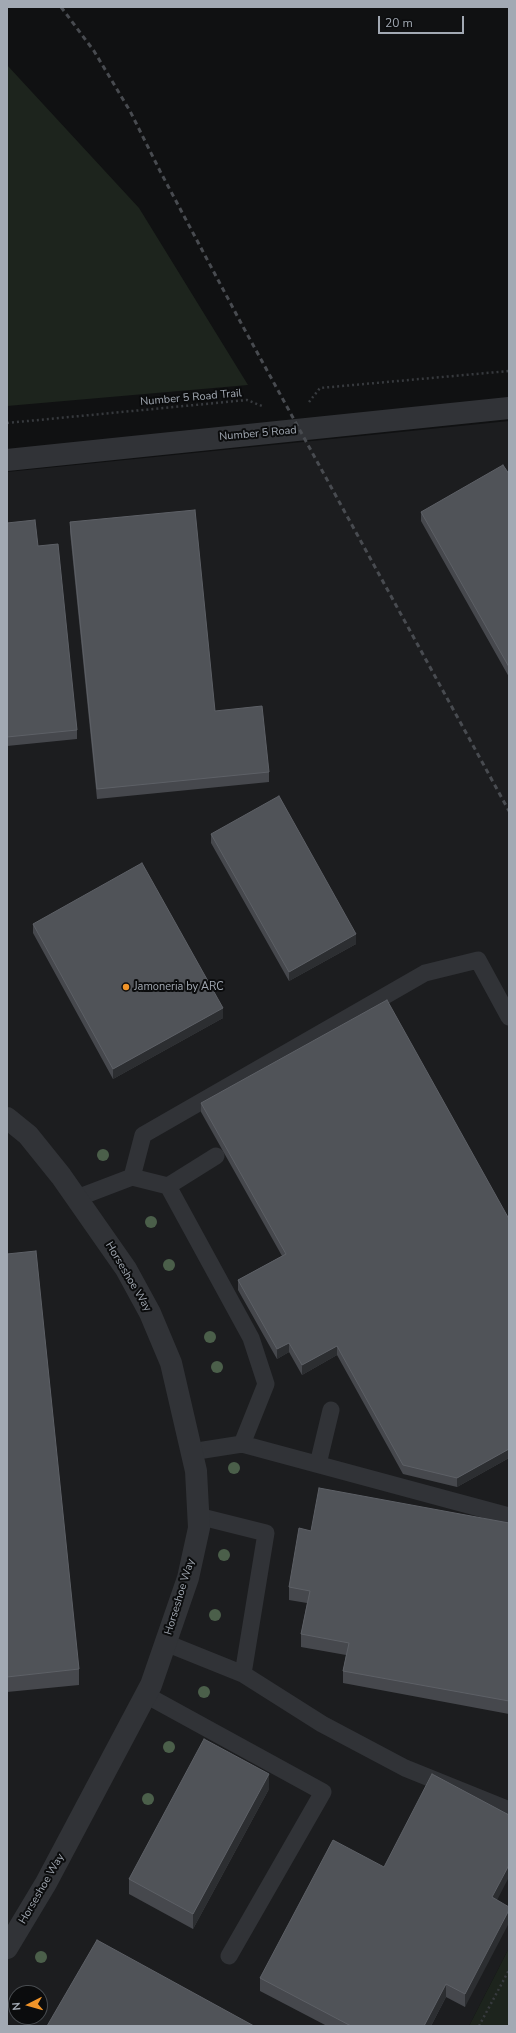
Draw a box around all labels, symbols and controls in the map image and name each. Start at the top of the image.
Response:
scale bar [380,8,466,34]
text: 20 m [385,15,413,31]
street label: Number 5 Road Trail [140,387,242,409]
street label: Number 5 Road [219,424,297,444]
place label: Jamoneria by ARC [134,980,224,994]
marker: Jamoneria by ARC [121,982,131,992]
street label: Horseshoe Way [102,1240,154,1314]
street label: Horseshoe Way [162,1557,198,1637]
street label: Horseshoe Way [17,1852,67,1926]
north arrow [8,1985,48,2025]
text: N [9,2001,24,2011]

